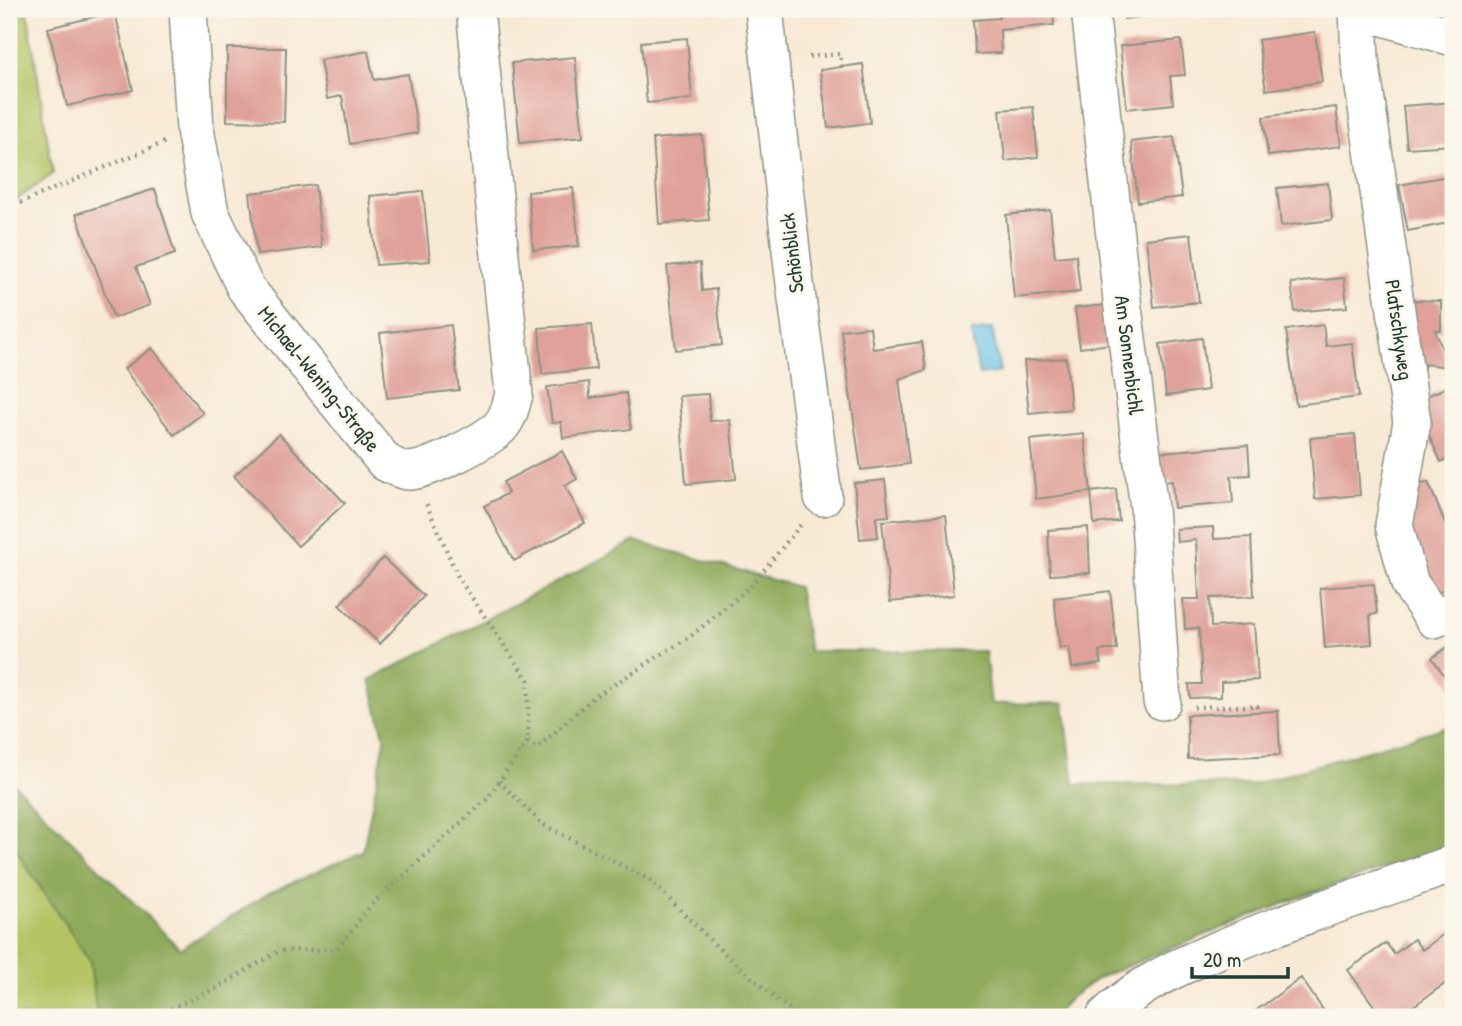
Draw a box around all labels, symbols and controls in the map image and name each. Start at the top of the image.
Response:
street label: Schönblick [772,211,811,295]
street label: Platschkyweg [1378,278,1421,382]
street label: Am Sonnenbichl [1108,294,1151,417]
street label: Michael-Wening-Straße [251,300,387,458]
scale bar [1192,935,1289,979]
text: 20 m [1203,945,1241,974]

